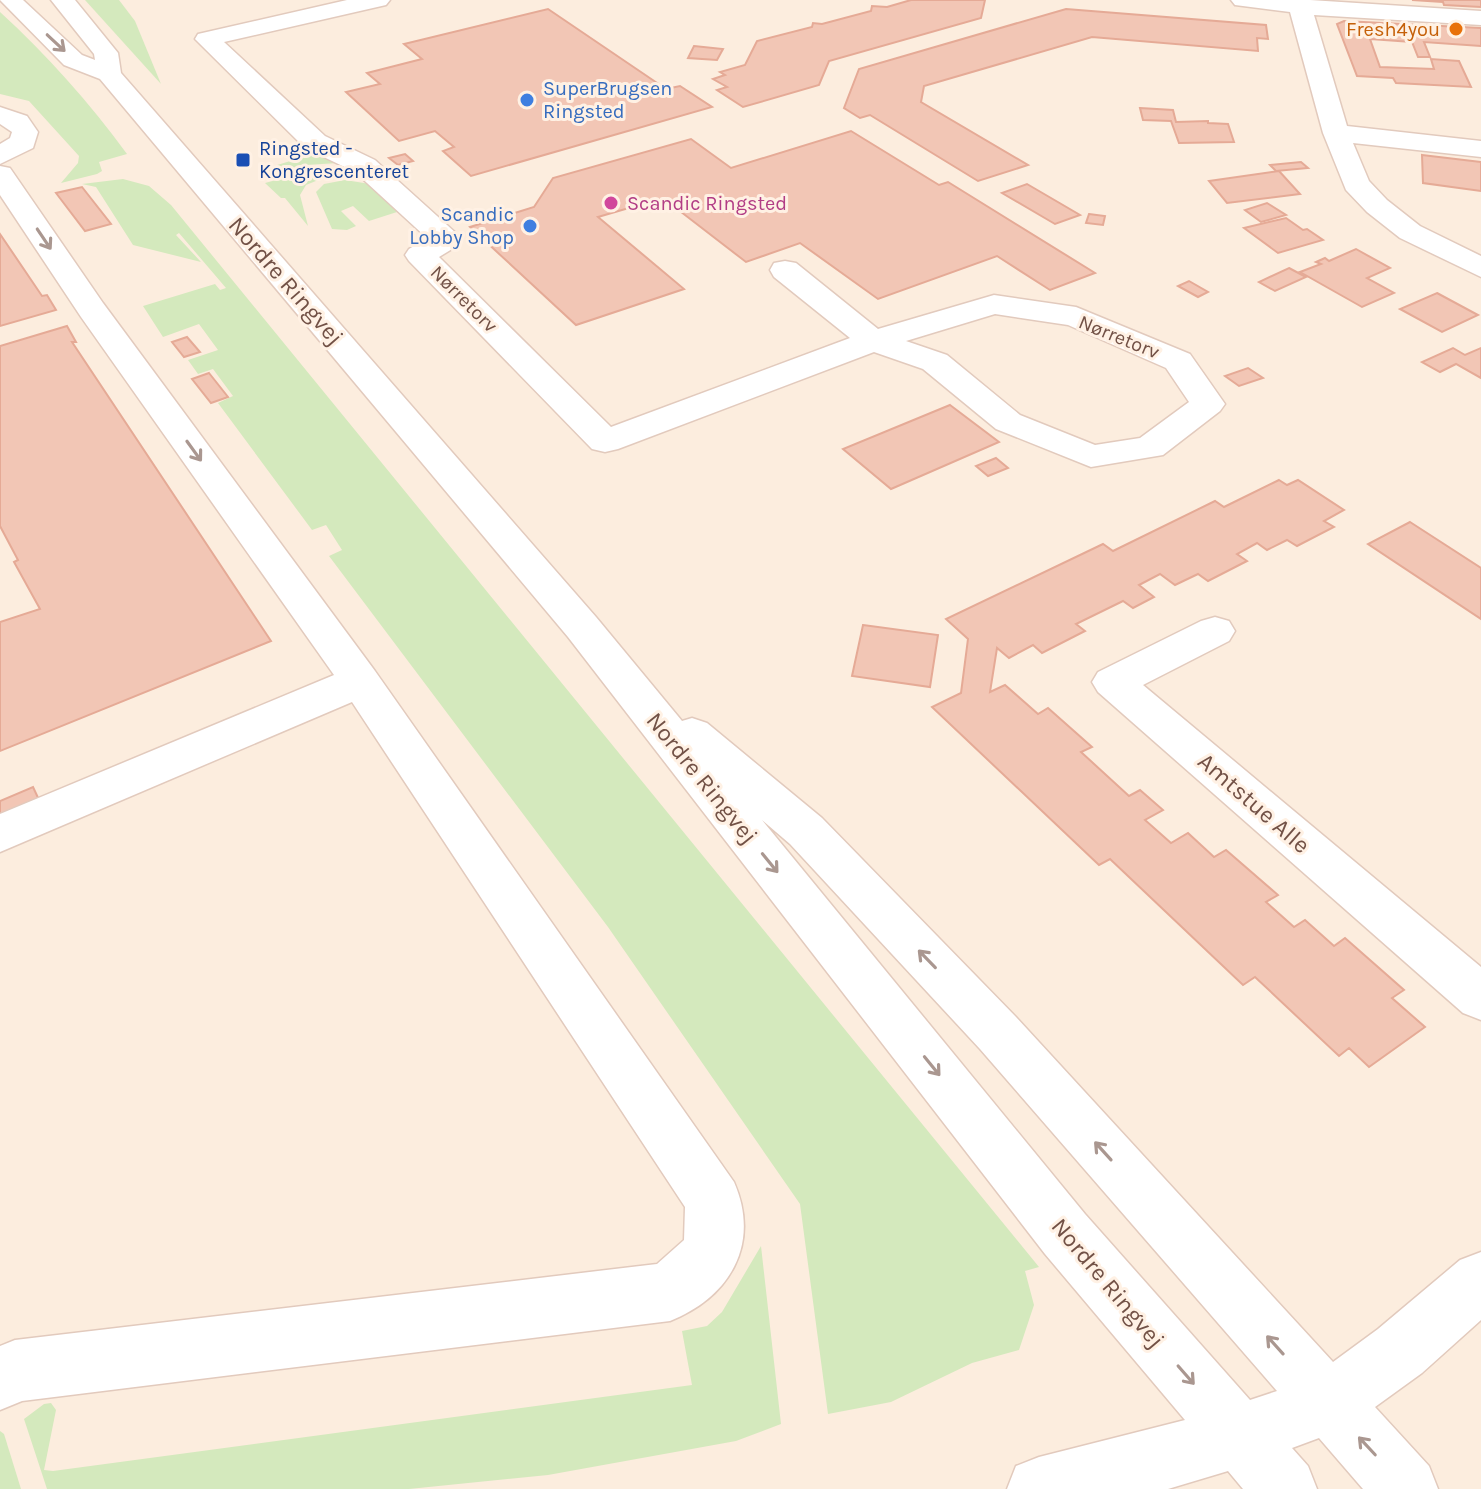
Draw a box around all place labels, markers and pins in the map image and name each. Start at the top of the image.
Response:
place label: Fresh4you [1346,18,1440,41]
marker: Fresh4you [1447,20,1465,38]
place label: SuperBrugsen Ringsted [543,77,672,123]
marker: SuperBrugsen Ringsted [518,91,536,109]
place label: Ringsted - Kongrescenteret [259,137,409,183]
marker: Ringsted - Kongrescenteret [234,151,252,169]
place label: Scandic Ringsted [627,192,787,215]
marker: Scandic Ringsted [602,194,620,212]
place label: Scandic Lobby Shop [409,203,514,249]
marker: Scandic Lobby Shop [521,217,539,235]

